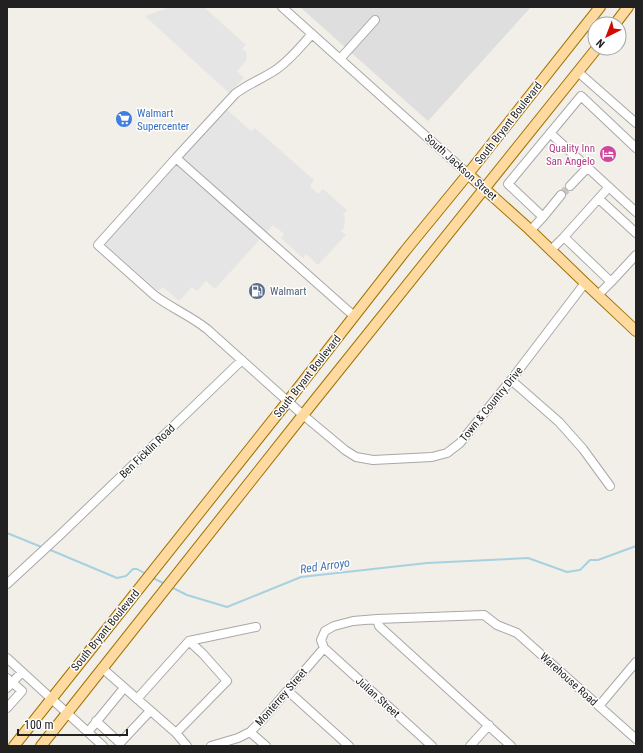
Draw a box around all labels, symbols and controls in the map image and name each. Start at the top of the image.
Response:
north arrow [587,16,627,56]
text: N [594,36,608,50]
street label: South Bryant Boulevard [472,79,545,167]
place label: Walmart Supercenter [137,107,190,133]
supermarket icon: Walmart Supercenter [114,109,134,129]
street label: South Jackson Street [422,132,499,203]
place label: Quality Inn San Angelo [546,142,595,168]
hotel icon: Quality Inn San Angelo [598,144,618,164]
fuel station icon: Walmart [247,281,267,301]
place label: Walmart [270,285,306,298]
street label: South Bryant Boulevard [271,332,344,420]
street label: Town & Country Drive [457,364,526,444]
street label: Ben Ficklin Road [117,422,178,481]
water label: Red Arroyo [299,556,351,576]
street label: South Bryant Boulevard [69,587,142,674]
street label: Warehouse Road [537,650,600,709]
street label: Monterrey Street [253,666,310,729]
street label: Julian Street [353,674,402,720]
scale bar [18,711,127,737]
text: 100 m [24,718,54,732]

